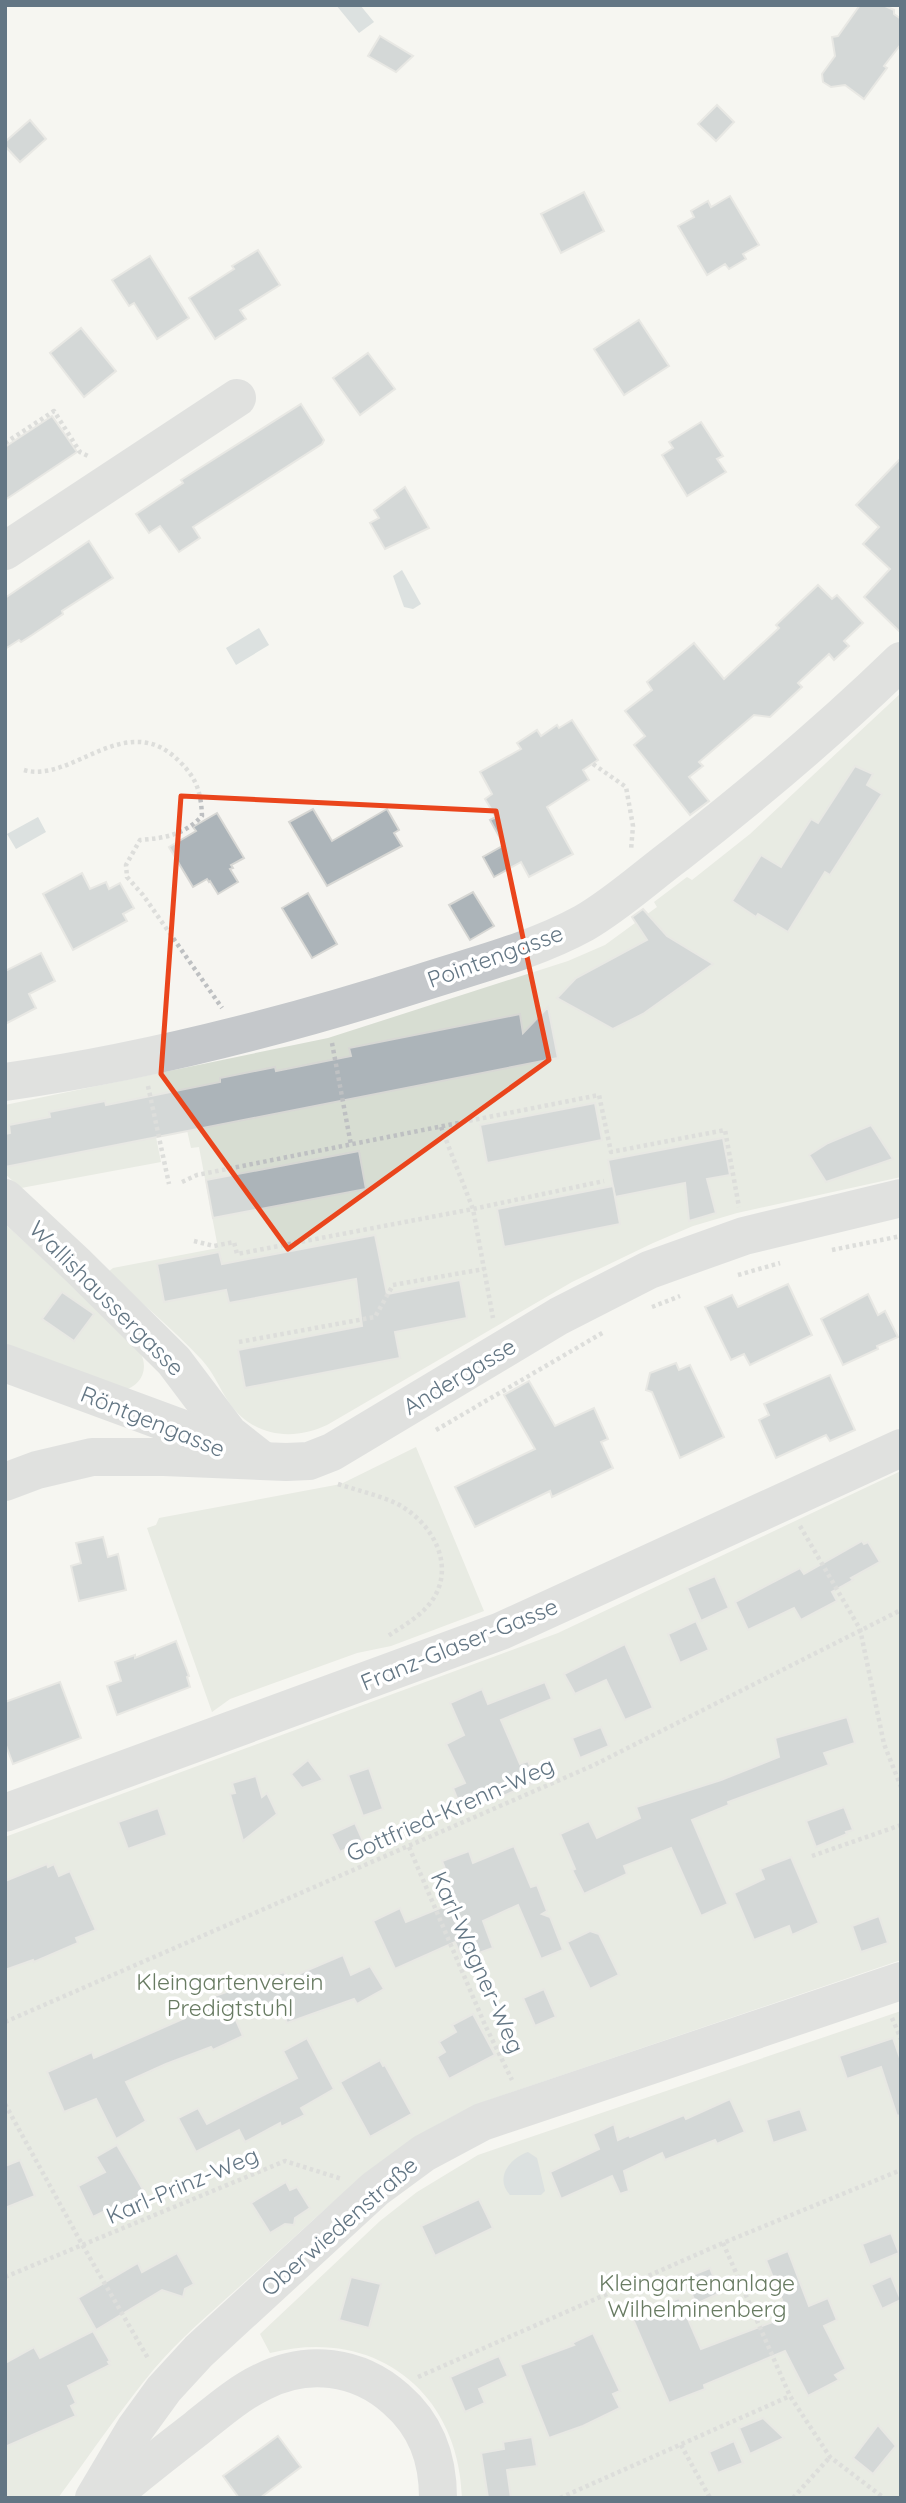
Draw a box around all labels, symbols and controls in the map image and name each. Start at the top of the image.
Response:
street label: Pointengasse [423,918,567,994]
street label: Wallishaussergasse [23,1214,191,1382]
street label: Andergasse [397,1331,521,1421]
street label: Röntgengasse [77,1379,229,1463]
street label: Franz-Glaser-Gasse [356,1591,562,1697]
street label: Gottfried-Krenn-Weg [342,1750,558,1868]
street label: Karl-Wagner-Weg [425,1867,531,2057]
park label: Kleingartenverein Predigtstuhl [136,1967,324,2022]
street label: Karl-Prinz-Weg [102,2140,262,2230]
street label: Oberwiedenstraße [255,2150,423,2302]
park label: Kleingartenanlage Wilhelminenberg [599,2268,795,2323]

